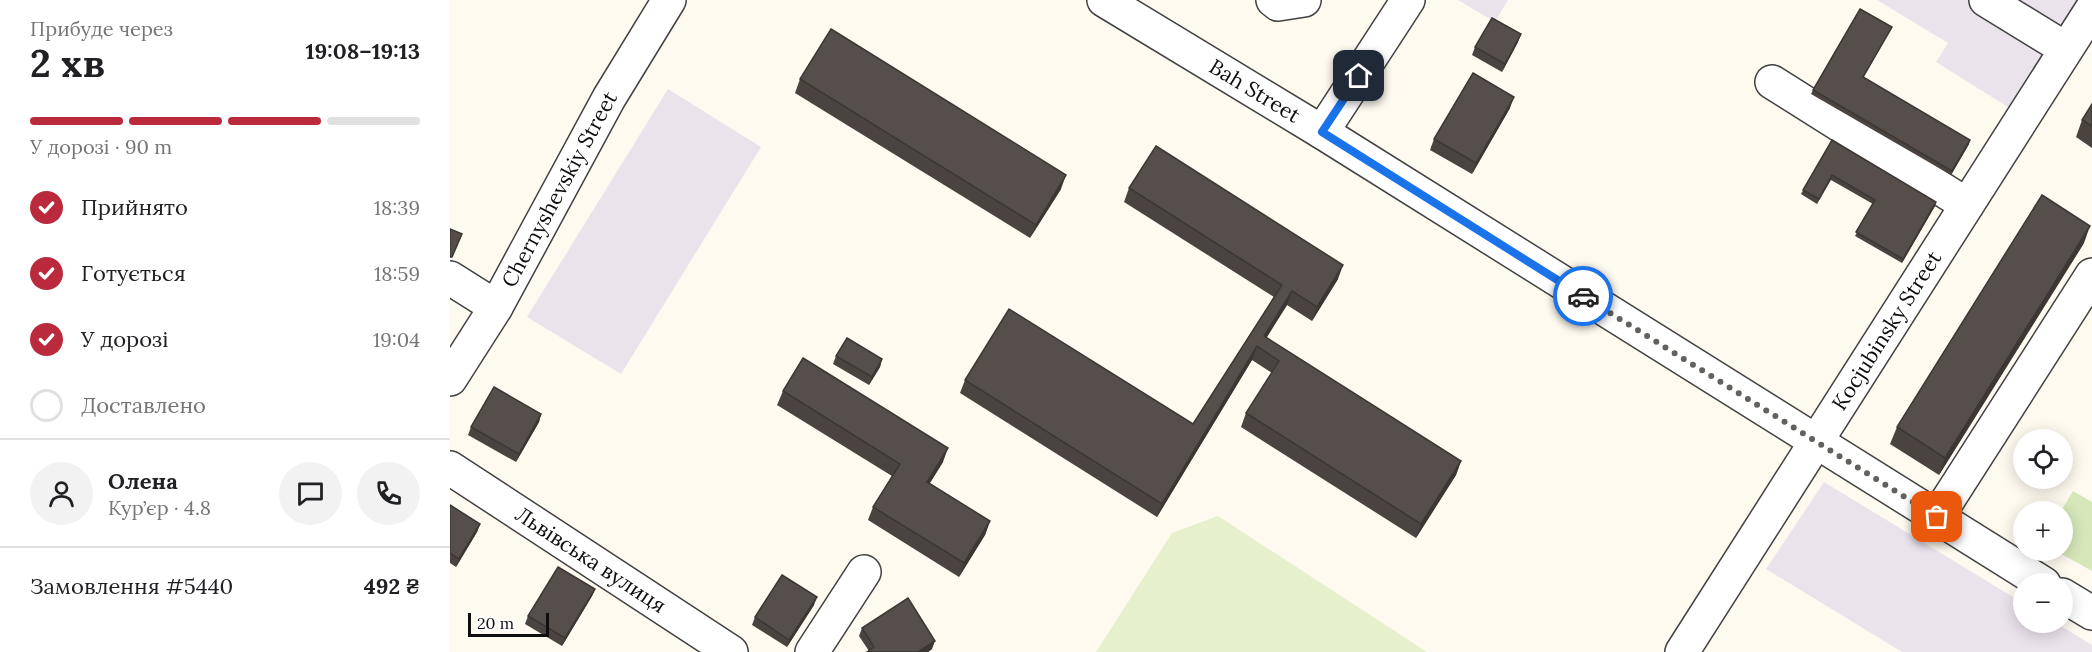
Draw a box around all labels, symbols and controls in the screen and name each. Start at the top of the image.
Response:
text: Прибуде через [30,16,173,41]
text: 19:08–19:13 [306,37,420,65]
text: 2 хв [30,38,105,88]
pin [1333,50,1384,101]
street label: Bah Street [1204,53,1306,129]
icon: home [1342,59,1375,92]
street label: Chernyshevskiy Street [495,85,623,292]
text: У дорозі · 90 m [30,134,172,159]
icon: check [30,191,63,224]
text: Прийнято [81,193,188,221]
text: 18:39 [374,195,420,220]
street label: Kocjubinsky Street [1826,245,1948,415]
icon: check [30,257,63,290]
text: Готується [81,259,186,287]
text: 18:59 [374,261,420,286]
courier [1553,266,1613,326]
icon: car [1567,280,1600,313]
icon: check [30,323,63,356]
text: У дорозі [81,325,168,353]
text: 19:04 [373,327,420,352]
text: Доставлено [81,391,206,419]
map controls [2013,429,2073,633]
button: locate [2013,429,2073,489]
button: person [30,462,93,525]
button: chat [279,462,342,525]
button: phone [357,462,420,525]
text: Олена [108,467,178,495]
pin [1911,491,1962,542]
text: Кур’єр · 4.8 [108,495,211,520]
icon: bag [1920,500,1953,533]
street label: Львівська вулиця [510,501,671,619]
button: + [2013,501,2073,561]
text: Замовлення #5440 [30,572,233,600]
text: 492 ₴ [364,572,420,600]
button: − [2013,573,2073,633]
scale bar [468,610,549,638]
text: 20 m [477,613,514,633]

